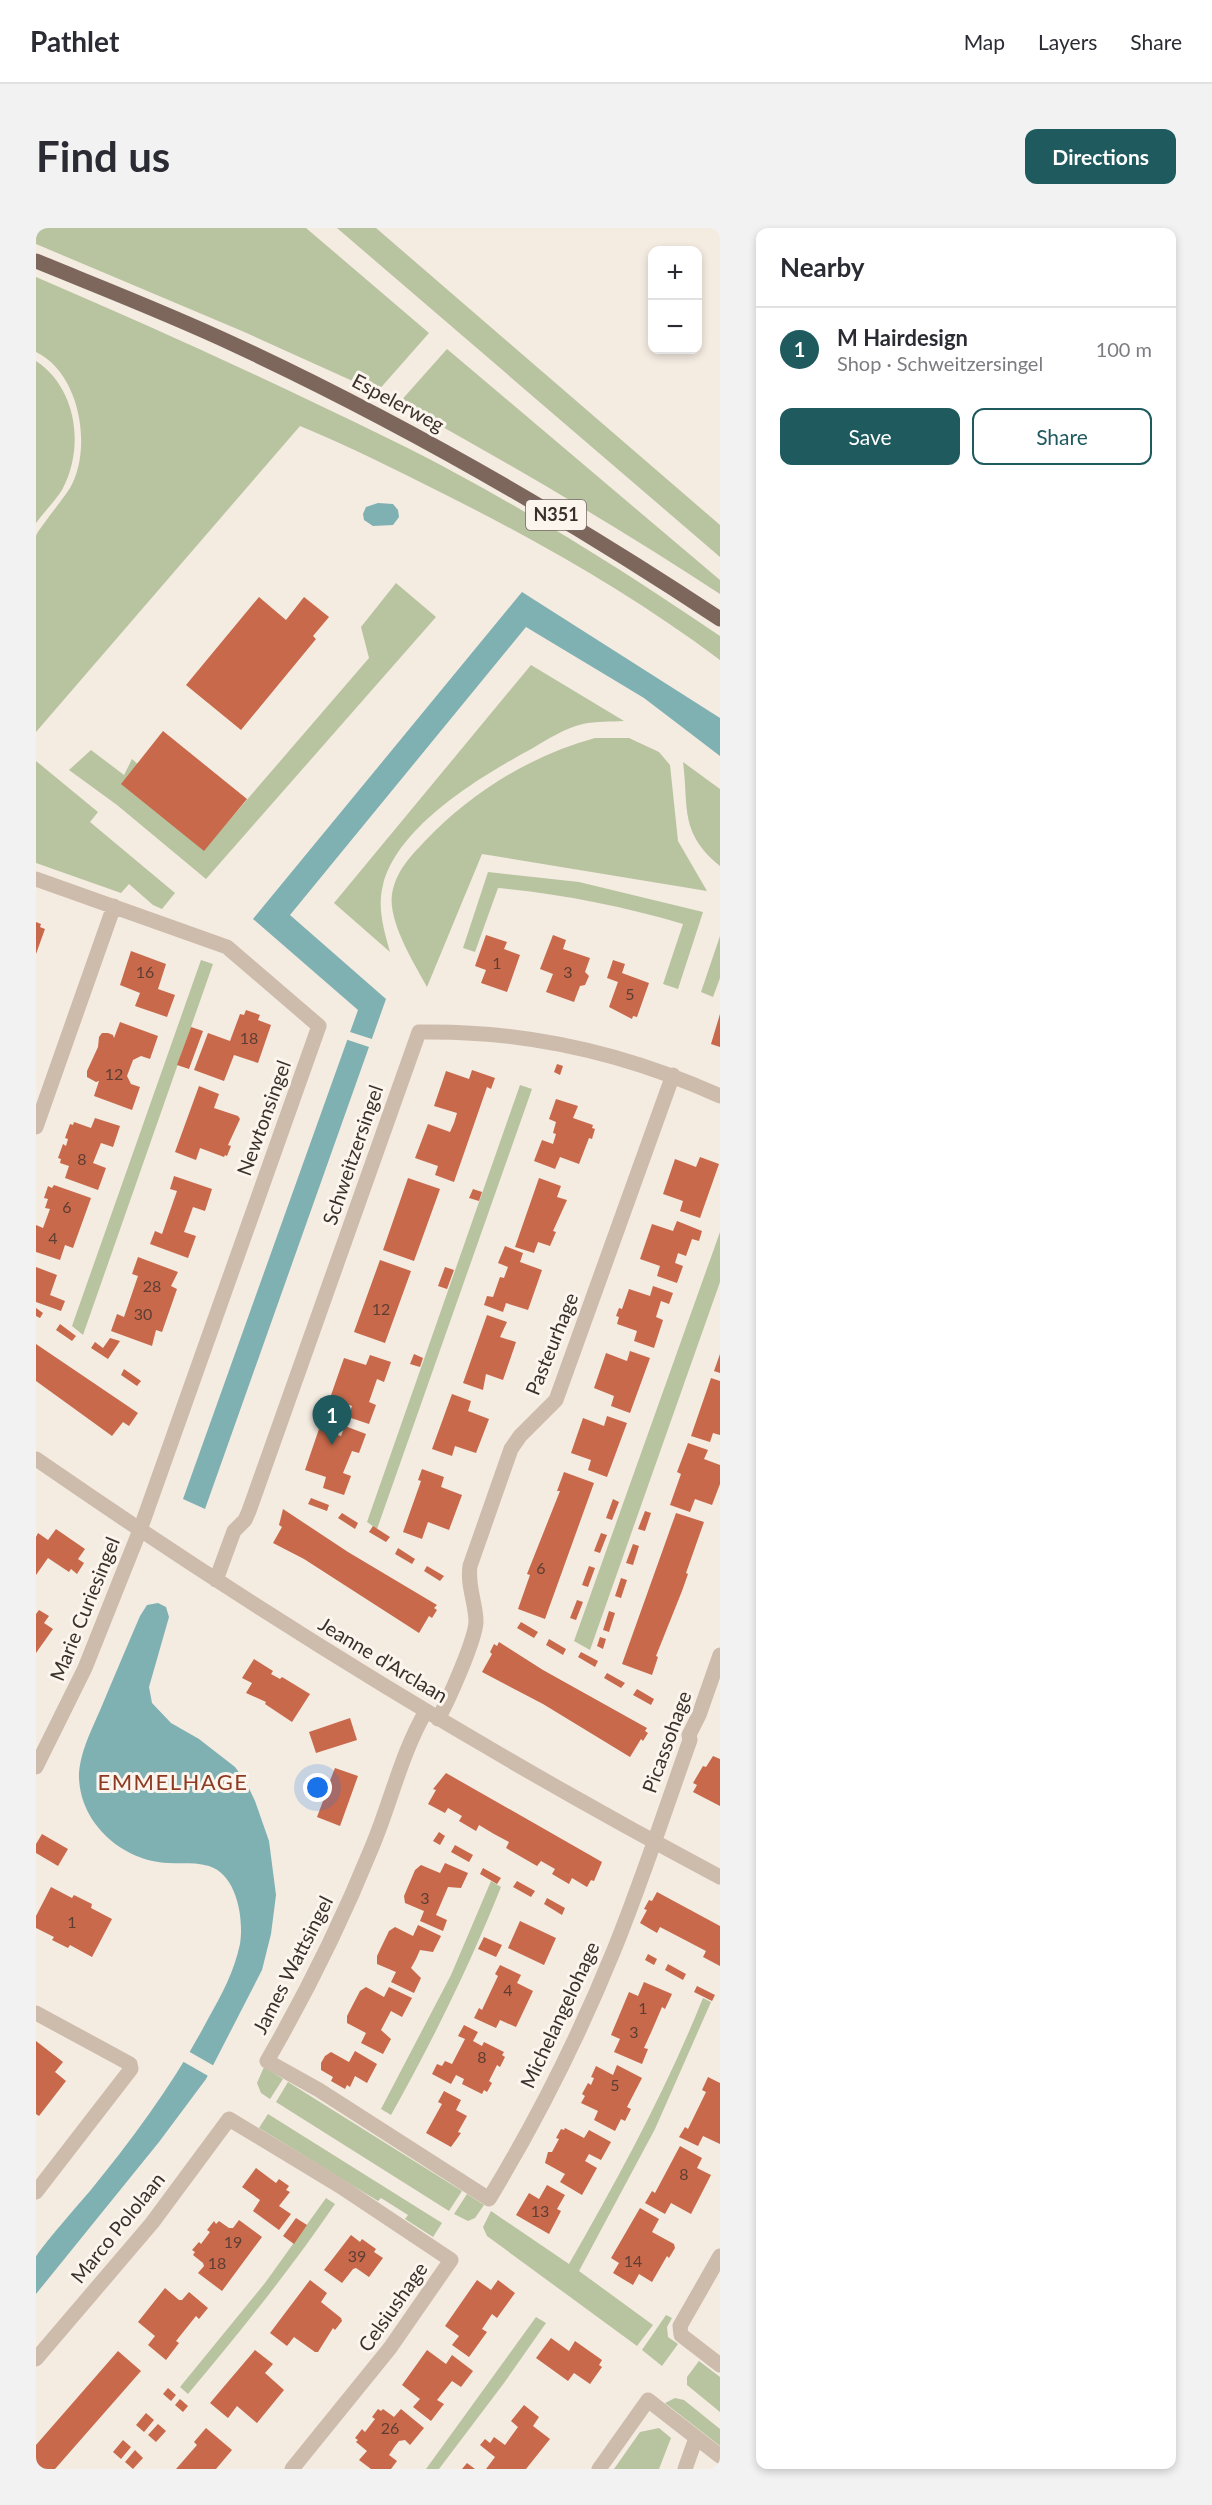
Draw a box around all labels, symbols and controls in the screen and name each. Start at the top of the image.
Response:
text: Pathlet [30,24,119,58]
text: Map [964,29,1005,54]
text: Layers [1038,29,1097,54]
text: Share [1130,29,1182,54]
button: Directions [1025,129,1176,184]
text: Find us [36,131,170,181]
map controls [648,246,702,354]
button: + [648,246,702,300]
text: Nearby [780,251,865,283]
button: − [648,300,702,354]
text: M Hairdesign [837,324,968,351]
text: 1 [794,337,805,361]
text: 100 m [1096,337,1152,361]
text: Shop · Schweitzersingel [837,351,1043,375]
street label: Espelerweg [348,368,449,436]
button: Save [780,408,960,465]
button: Share [972,408,1152,465]
road number: N351 [526,500,586,530]
house number: 1 [492,953,502,972]
house number: 16 [136,962,154,981]
house number: 3 [563,962,573,981]
house number: 5 [625,984,635,1003]
house number: 18 [240,1028,258,1047]
street label: Newtonsingel [231,1057,295,1179]
house number: 12 [105,1064,123,1083]
street label: Schweitzersingel [317,1082,387,1228]
house number: 8 [77,1149,87,1168]
house number: 6 [62,1197,72,1216]
house number: 4 [48,1228,58,1247]
house number: 28 [143,1276,161,1295]
street label: Pasteurhage [520,1289,582,1398]
house number: 12 [372,1299,390,1318]
house number: 30 [134,1304,152,1323]
pin: 1 [312,1396,352,1445]
street label: Marie Curiesingel [44,1533,124,1684]
house number: 6 [536,1558,546,1577]
street label: Jeanne d'Arclaan [315,1611,452,1707]
street label: Picassohage [637,1687,696,1796]
district label: EMMELHAGE [97,1768,249,1795]
your location [303,1773,332,1802]
house number: 3 [420,1888,430,1907]
street label: James Wattsingel [247,1892,337,2038]
house number: 1 [67,1912,77,1931]
street label: Michelangelohage [515,1937,604,2092]
house number: 4 [503,1980,513,1999]
house number: 1 [638,1998,648,2017]
house number: 3 [629,2022,639,2041]
house number: 8 [477,2047,487,2066]
house number: 5 [610,2075,620,2094]
house number: 8 [679,2164,689,2183]
street label: Marco Pololaan [65,2167,169,2288]
house number: 13 [531,2201,549,2220]
house number: 19 [224,2232,242,2251]
house number: 39 [348,2246,366,2265]
house number: 14 [624,2251,642,2270]
house number: 18 [208,2253,226,2272]
street label: Celsiushage [353,2257,432,2356]
house number: 26 [381,2418,399,2437]

